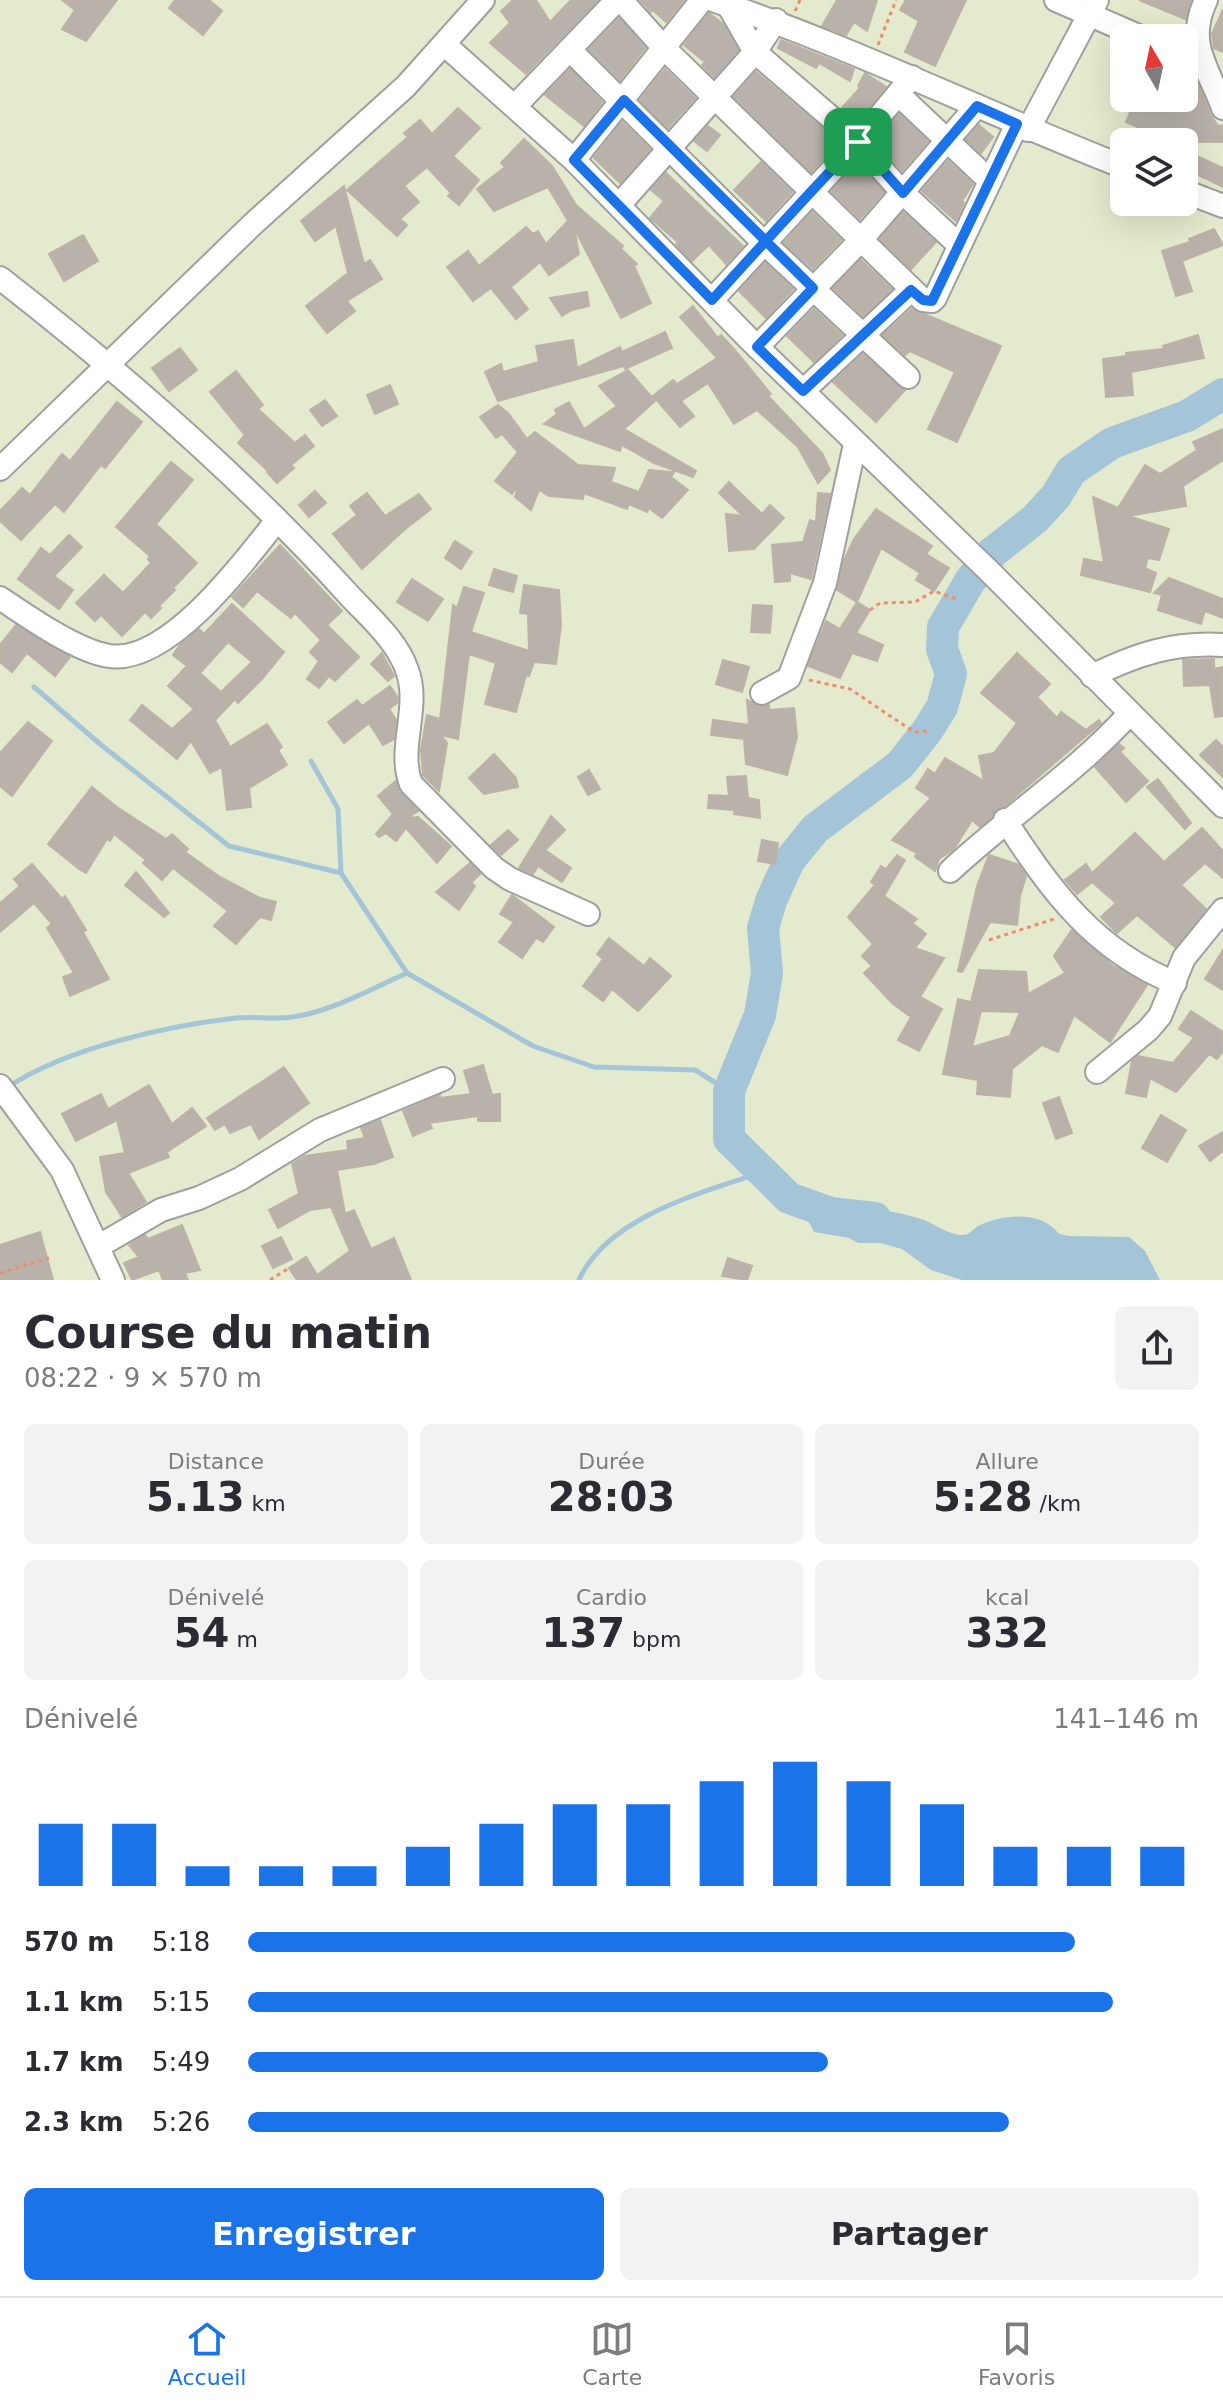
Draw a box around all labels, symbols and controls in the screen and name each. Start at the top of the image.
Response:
north arrow [1110,24,1198,112]
map controls [1110,24,1198,216]
pin [824,108,892,176]
icon: arrive [836,120,880,164]
button: layers [1110,128,1198,216]
button: share [1115,1306,1199,1390]
text: Course du matin [24,1307,432,1358]
text: 08:22 · 9 × 570 m [24,1363,262,1393]
text: Distance [168,1449,264,1474]
text: Durée [578,1449,645,1474]
text: Allure [975,1449,1039,1474]
text: 5.13 [146,1474,245,1520]
text: 28:03 [548,1474,675,1520]
text: 5:28 [933,1474,1033,1520]
text: km [245,1491,286,1516]
text: /km [1033,1491,1081,1516]
text: Dénivelé [167,1585,264,1610]
text: Cardio [576,1585,647,1610]
text: kcal [985,1585,1029,1610]
text: 54 [174,1610,229,1656]
text: 137 [542,1610,625,1656]
text: 332 [965,1610,1049,1656]
text: m [229,1627,258,1652]
text: bpm [625,1627,681,1652]
text: Dénivelé [24,1704,138,1734]
text: 141–146 m [1053,1704,1199,1734]
text: 570 m [24,1927,114,1957]
text: 5:18 [152,1927,210,1957]
text: 1.1 km [24,1987,124,2017]
text: 5:15 [152,1987,210,2017]
text: 1.7 km [24,2047,124,2077]
text: 5:49 [152,2047,210,2077]
text: 2.3 km [24,2107,124,2137]
text: 5:26 [152,2107,210,2137]
button: Enregistrer [24,2188,604,2280]
button: Partager [620,2188,1199,2280]
tab: Accueil [168,2317,246,2390]
tab: Carte [582,2317,642,2390]
tab: Favoris [978,2317,1055,2390]

